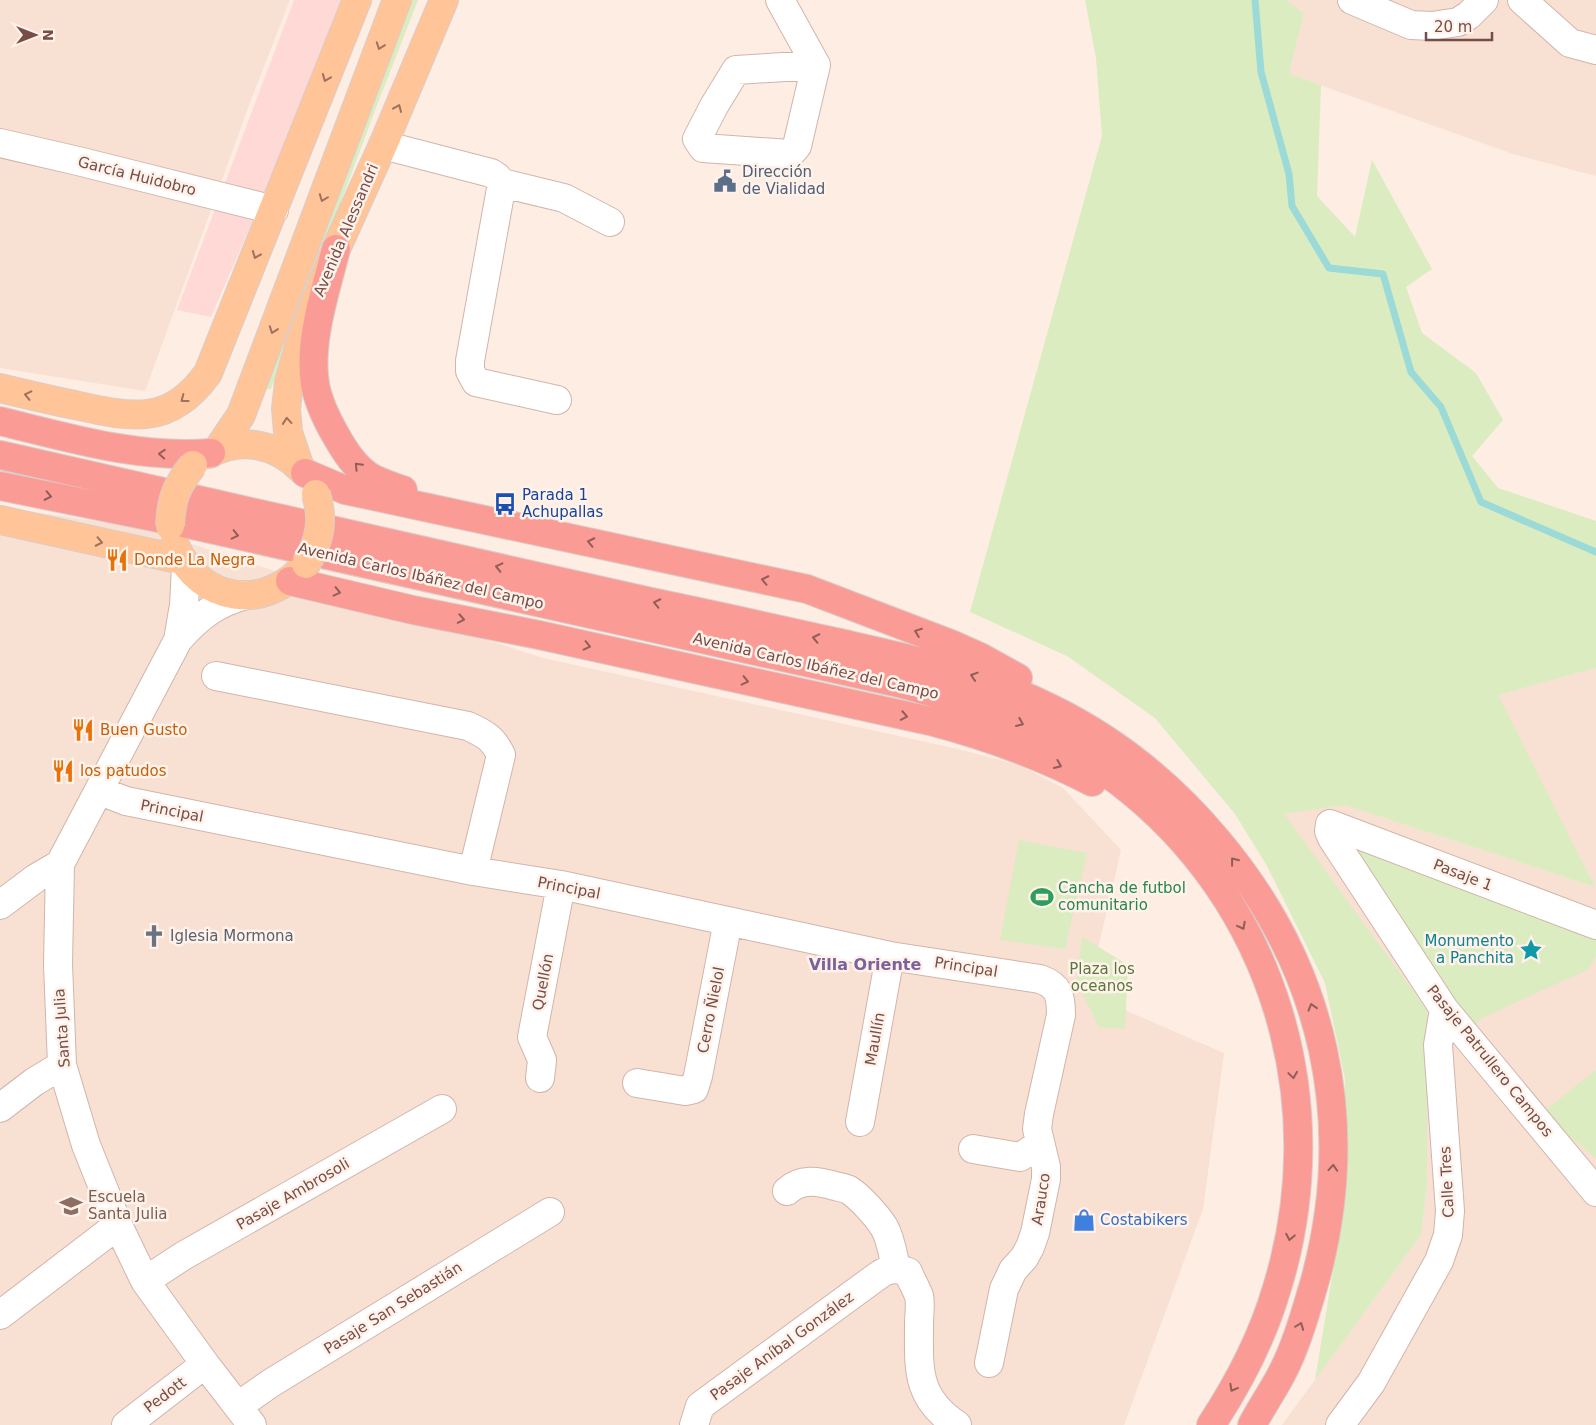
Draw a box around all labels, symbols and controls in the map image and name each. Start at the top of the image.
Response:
north arrow [10,10,60,60]
scale bar [1426,10,1492,42]
text: 20 m [1434,18,1472,36]
text: N [40,29,56,41]
one-way arrow [376,41,386,50]
one-way arrow [322,73,332,82]
one-way arrow [392,104,403,113]
street label: García Huidobro [76,153,198,199]
street label: Avenida Alessandri [310,161,382,299]
place label: Dirección de Vialidad [742,163,825,198]
public building icon: Dirección de Vialidad [712,168,738,194]
one-way arrow [319,193,329,202]
one-way arrow [251,250,262,259]
one-way arrow [269,326,279,334]
one-way arrow [23,390,32,401]
one-way arrow [181,393,190,401]
one-way arrow [282,417,293,425]
one-way arrow [158,449,166,460]
one-way arrow [355,462,364,471]
place label: Parada 1 Achupallas [522,486,603,521]
one-way arrow [43,490,52,500]
bus stop icon: Parada 1 Achupallas [492,491,518,517]
one-way arrow [231,529,240,540]
one-way arrow [94,536,103,547]
one-way arrow [587,537,596,548]
street label: Avenida Carlos Ibáñez del Campo [296,539,546,613]
restaurant icon: Donde La Negra [104,547,130,573]
place label: Donde La Negra [134,551,255,569]
one-way arrow [494,562,503,573]
one-way arrow [761,575,770,585]
one-way arrow [333,586,342,597]
one-way arrow [653,598,662,609]
one-way arrow [457,614,466,624]
one-way arrow [915,628,923,638]
street label: Avenida Carlos Ibáñez del Campo [691,629,941,703]
one-way arrow [811,633,820,644]
one-way arrow [582,640,591,651]
one-way arrow [970,672,978,682]
one-way arrow [741,675,750,686]
one-way arrow [899,710,908,721]
restaurant icon: Buen Gusto [70,717,96,743]
one-way arrow [1015,717,1024,727]
place label: Buen Gusto [100,721,187,739]
restaurant icon: los patudos [50,758,76,784]
one-way arrow [1053,759,1062,770]
place label: los patudos [80,762,167,780]
street label: Principal [139,796,205,826]
street label: Pasaje 1 [1431,855,1495,895]
one-way arrow [1232,858,1240,867]
street label: Principal [536,873,602,903]
place label: Cancha de futbol comunitario [1058,879,1186,914]
sports icon: Cancha de futbol comunitario [1029,884,1055,910]
one-way arrow [1236,920,1246,929]
church icon: Iglesia Mormona [141,923,167,949]
place label: Iglesia Mormona [170,927,294,945]
place label: Monumento a Panchita [1424,932,1514,967]
place icon: Monumento a Panchita [1518,937,1544,963]
street label: Quellón [529,952,557,1012]
street label: Principal [933,953,999,981]
district label: Villa Oriente [809,955,921,974]
park label: Plaza los oceanos [1069,960,1135,995]
street label: Cerro Ñielol [693,965,728,1055]
street label: Pasaje Patrullero Campos [1423,982,1557,1141]
street label: Santa Julia [50,988,74,1068]
one-way arrow [1307,1004,1317,1012]
street label: Maullín [861,1011,889,1067]
one-way arrow [1288,1071,1298,1079]
street label: Calle Tres [1436,1145,1458,1218]
street label: Pasaje Ambrosoli [233,1154,353,1234]
one-way arrow [1328,1163,1339,1171]
street label: Arauco [1028,1172,1054,1226]
place label: Escuela Santa Julia [88,1188,168,1223]
school or university icon: Escuela Santa Julia [58,1193,84,1219]
shop icon: Costabikers [1071,1207,1097,1233]
place label: Costabikers [1100,1211,1188,1229]
one-way arrow [1285,1232,1295,1241]
street label: Pasaje San Sebastián [320,1258,466,1358]
street label: Pasaje Aníbal González [707,1288,857,1404]
one-way arrow [1294,1322,1305,1331]
street label: Pedott [140,1373,190,1417]
one-way arrow [1229,1383,1239,1392]

